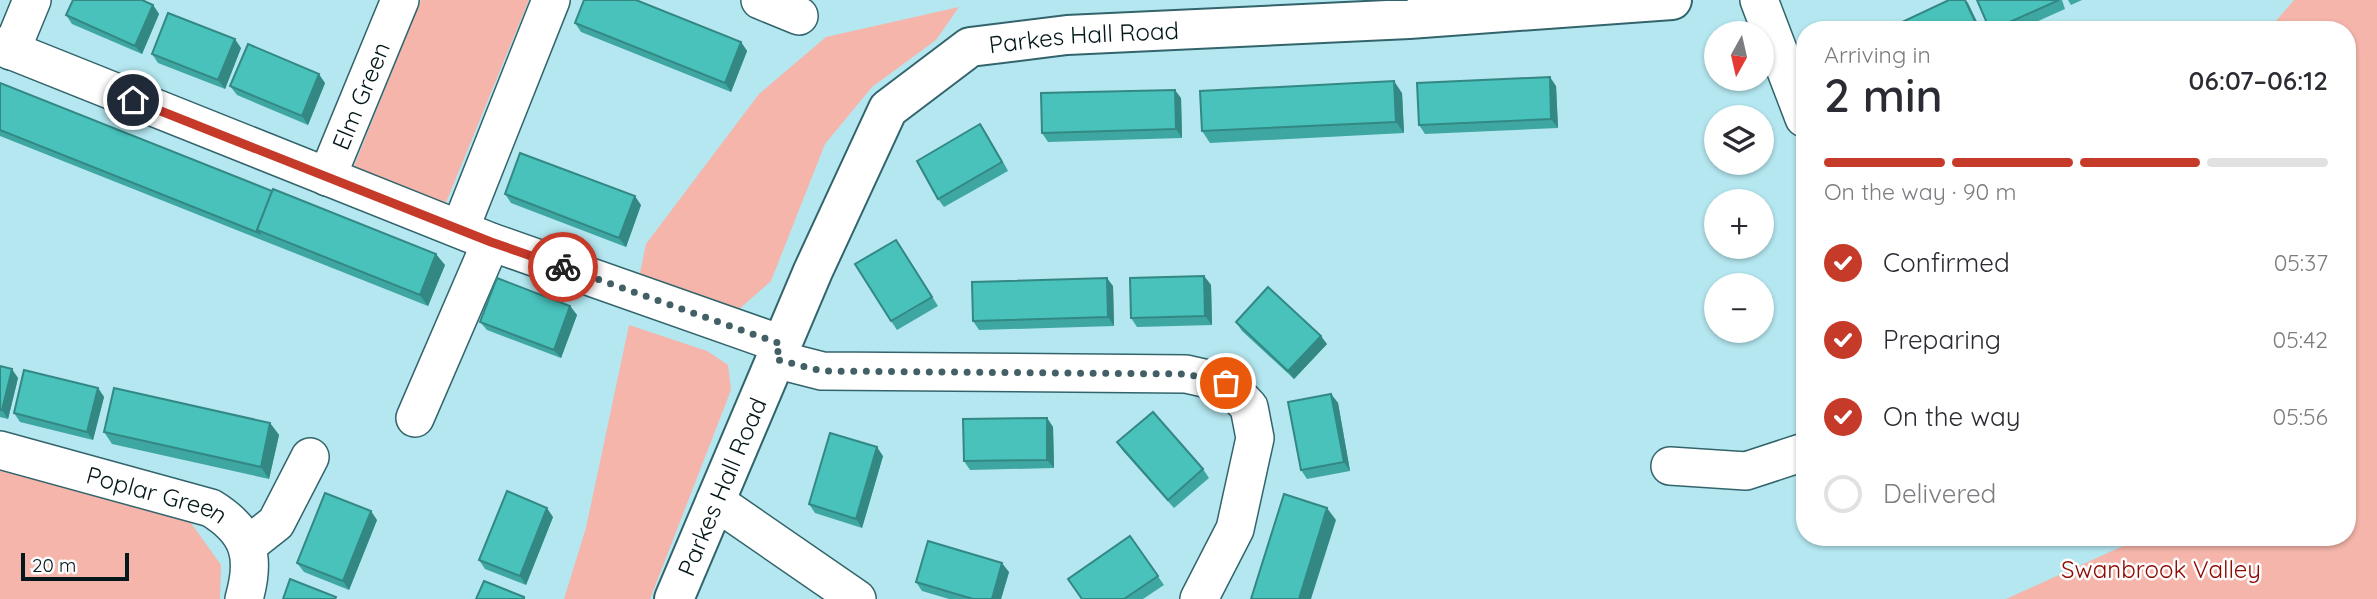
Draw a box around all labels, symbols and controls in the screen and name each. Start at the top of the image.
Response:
street label: Parkes Hall Road [987,15,1180,60]
north arrow [1704,21,1774,91]
map controls [1704,21,1774,343]
street label: Elm Green [325,37,396,154]
text: Arriving in [1824,40,1931,69]
text: 06:07–06:12 [2189,64,2328,97]
text: 2 min [1824,66,1943,124]
pin [103,70,163,130]
icon: home [114,81,152,119]
button: layers [1704,105,1774,175]
text: On the way · 90 m [1824,177,2017,206]
button: + [1704,189,1774,259]
courier [528,232,598,302]
icon: check [1824,244,1862,282]
text: Confirmed [1883,246,2010,279]
icon: bike [544,248,582,286]
text: 05:37 [2274,248,2328,277]
button: − [1704,273,1774,343]
icon: check [1824,321,1862,359]
text: Preparing [1883,323,2001,356]
text: 05:42 [2273,325,2328,354]
pin [1196,353,1256,413]
icon: bag [1207,364,1245,402]
street label: Parkes Hall Road [671,393,773,580]
icon: check [1824,398,1862,436]
text: On the way [1883,400,2021,433]
text: 05:56 [2273,402,2328,431]
street label: Poplar Green [83,459,234,530]
text: Delivered [1883,477,1996,510]
scale bar [21,550,130,582]
text: 20 m [32,553,76,577]
park label: Swanbrook Valley [2061,554,2261,584]

